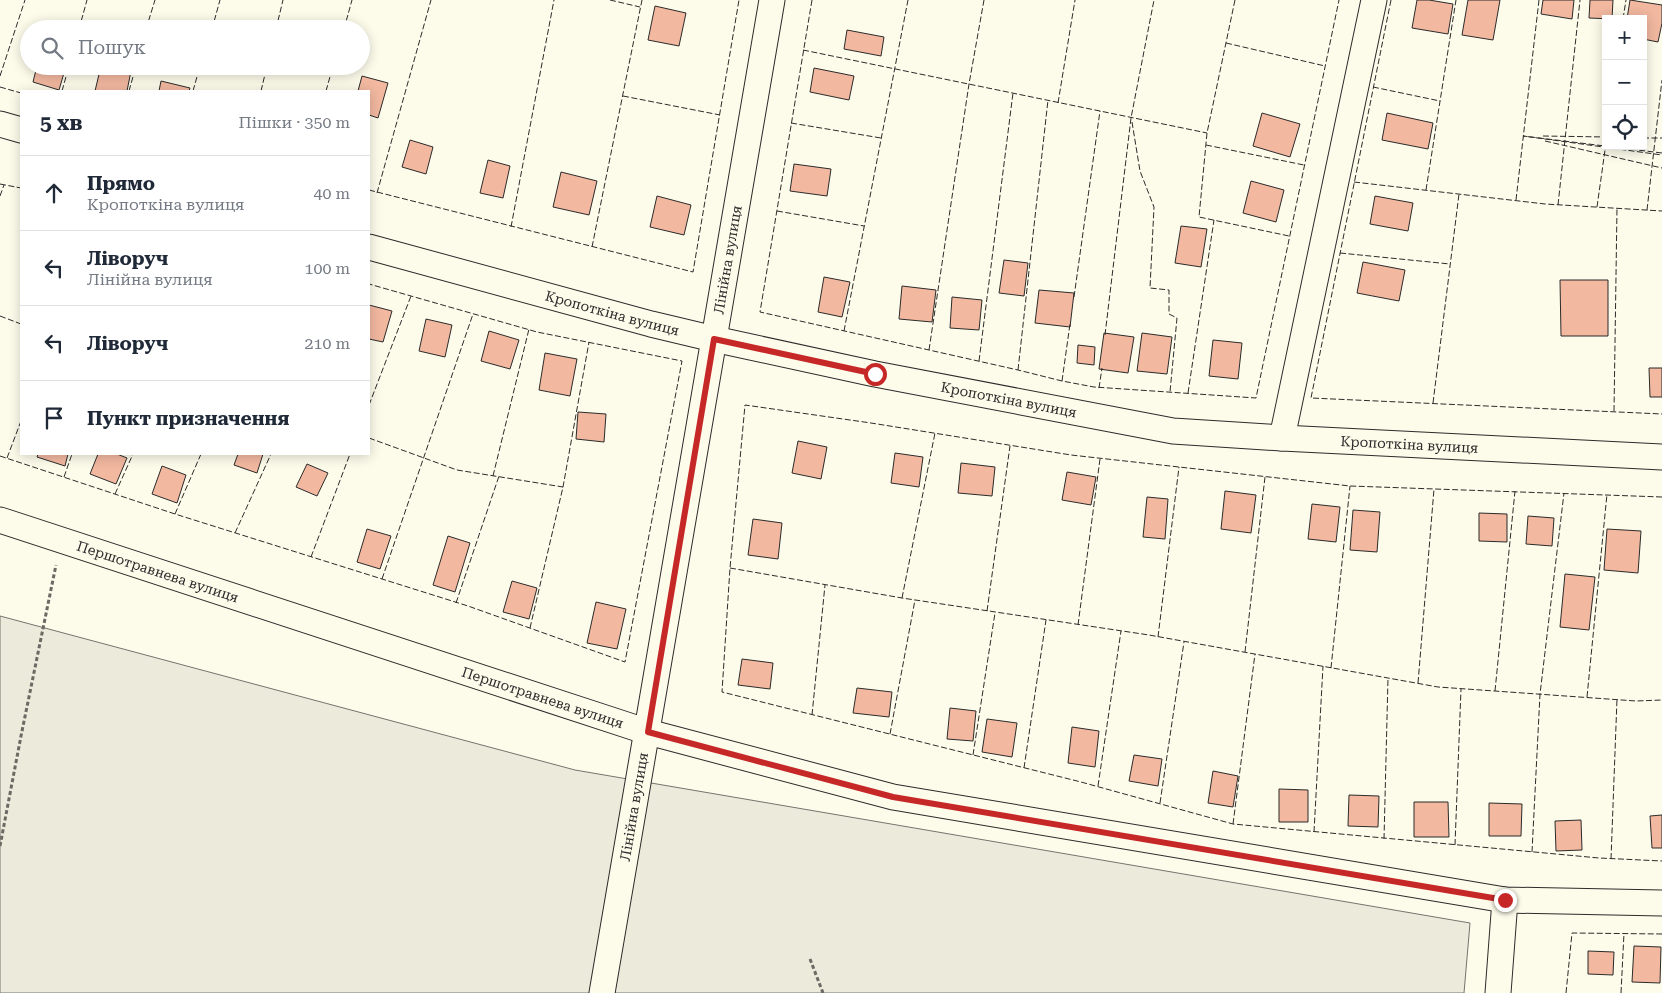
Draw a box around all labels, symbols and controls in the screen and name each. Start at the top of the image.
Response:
map controls [1602,15,1647,150]
button: + [1602,15,1647,60]
search box [20,20,370,75]
icon: search [38,34,66,62]
text: Пошук [78,36,146,59]
button: − [1602,60,1647,105]
button: locate [1602,105,1647,150]
text: 5 хв [40,111,83,135]
text: Пішки · 350 m [239,113,350,132]
text: Прямо [87,172,155,195]
icon: ahead [40,179,68,207]
text: 40 m [313,184,350,203]
text: Кропоткіна вулиця [87,195,245,214]
street label: Лінійна вулиця [710,204,745,315]
text: Ліворуч [87,247,168,270]
icon: left [40,254,68,282]
text: 100 m [304,259,350,278]
text: Лінійна вулиця [87,270,213,289]
street label: Кропоткіна вулиця [543,287,681,338]
icon: left [40,329,68,357]
text: Ліворуч [87,332,168,355]
text: 210 m [304,334,350,353]
route start [864,363,887,386]
street label: Кропоткіна вулиця [939,379,1078,420]
icon: arrive [40,404,68,432]
text: Пункт призначення [87,407,289,430]
street label: Кропоткіна вулиця [1340,433,1479,456]
street label: Першотравнева вулиця [75,538,241,606]
street label: Першотравнева вулиця [460,664,626,731]
street label: Лінійна вулиця [617,751,651,862]
route end [1494,889,1517,912]

